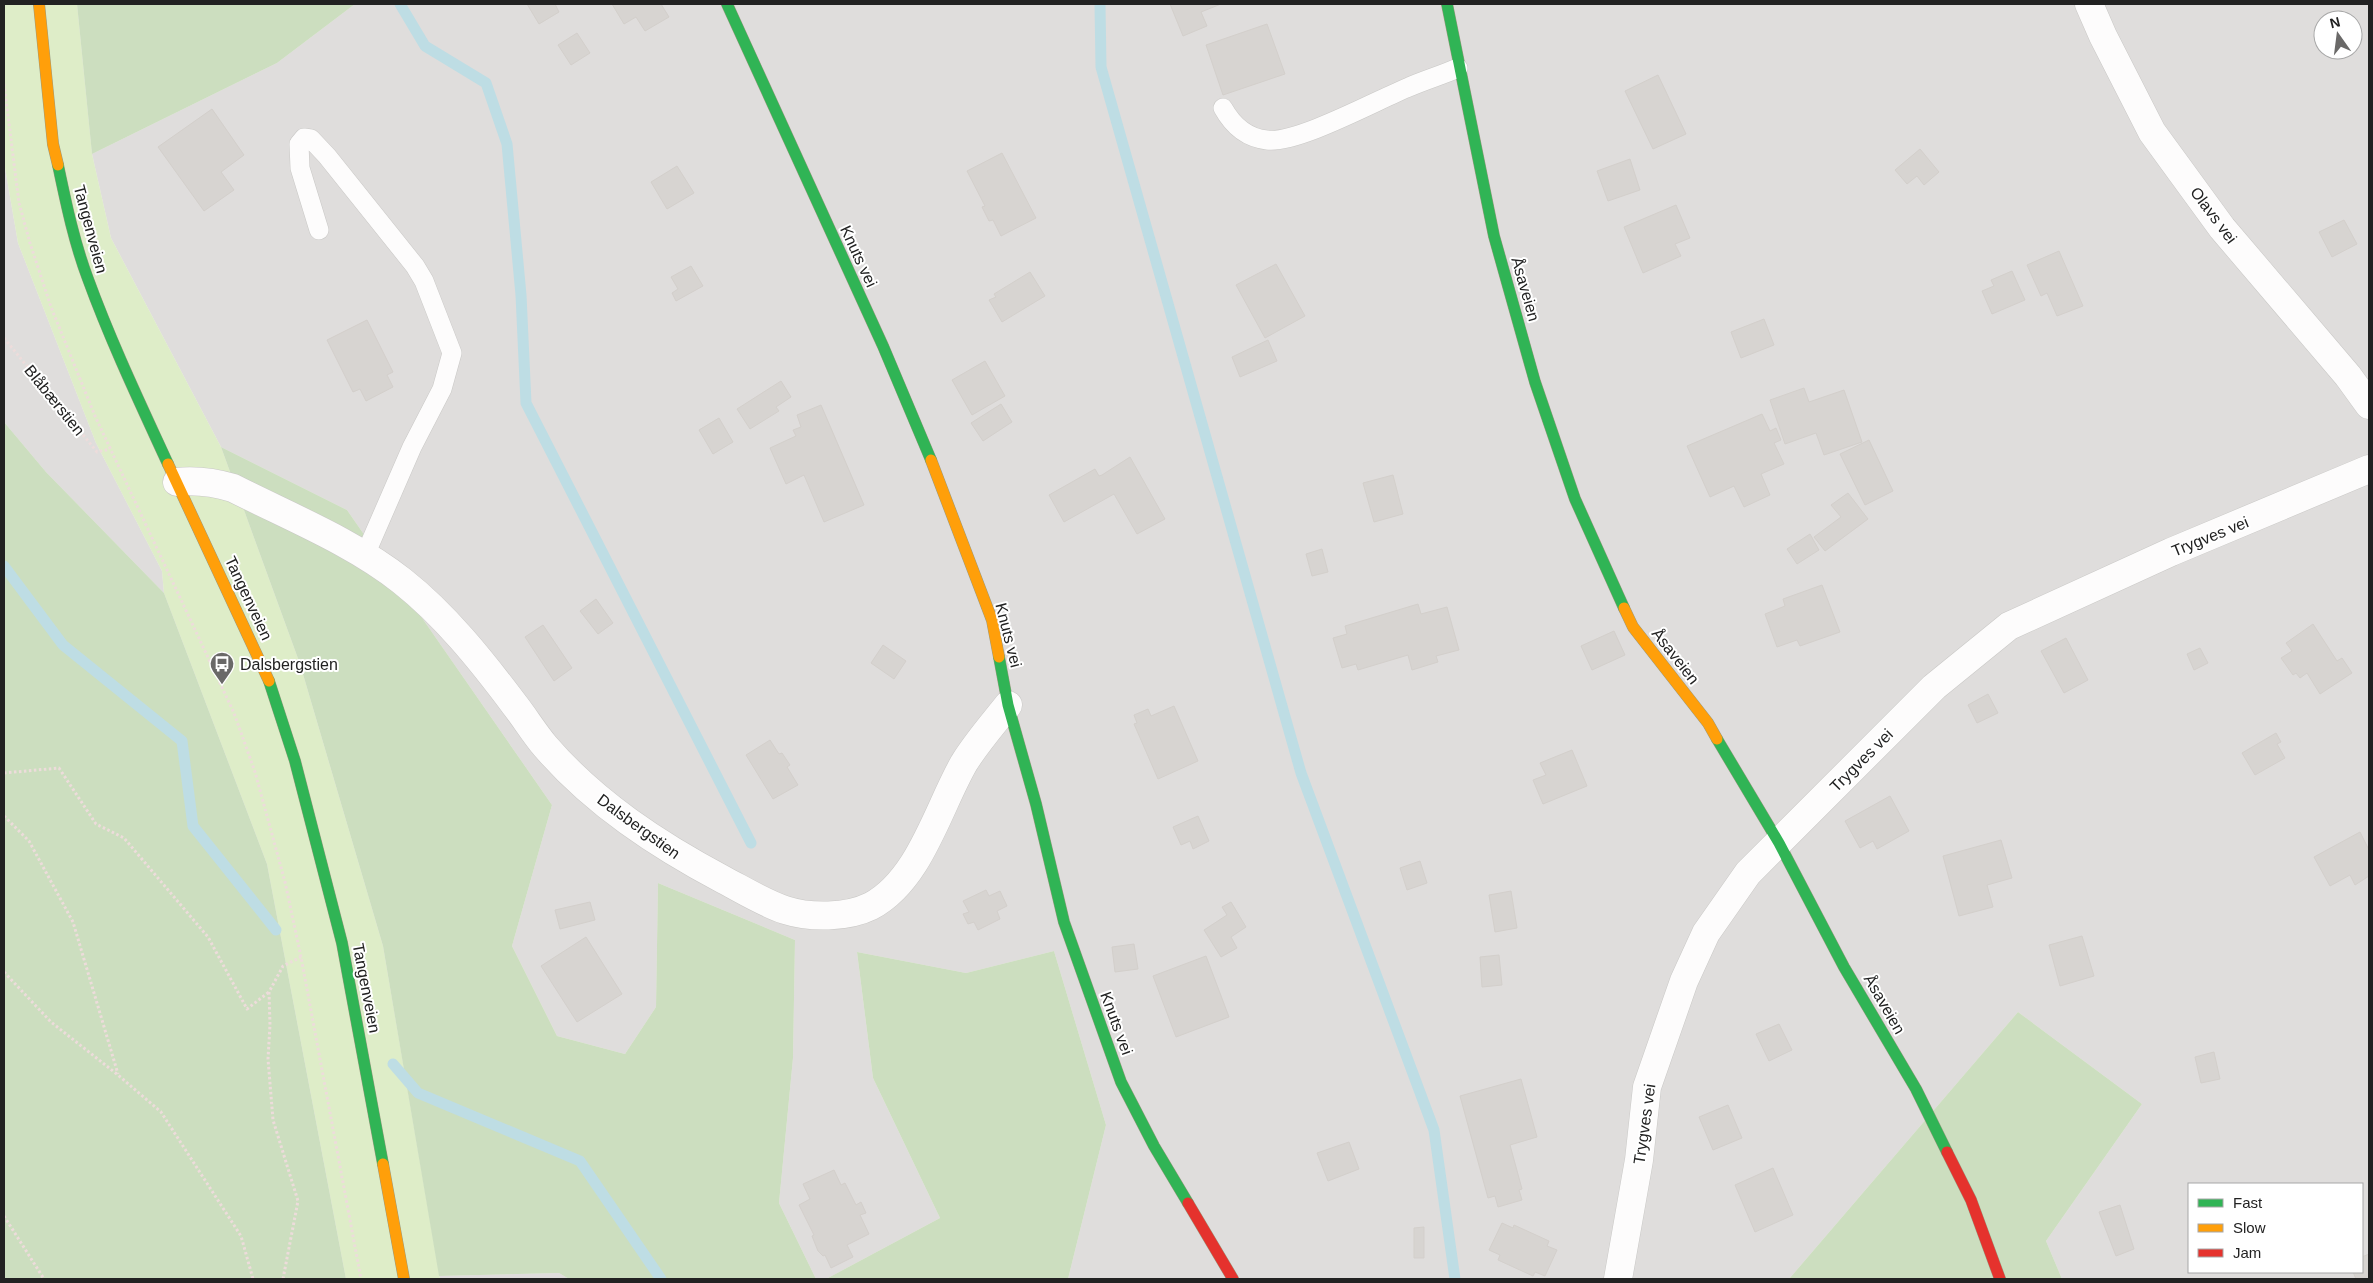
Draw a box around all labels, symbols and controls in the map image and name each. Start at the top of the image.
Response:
north arrow [2313,10,2363,60]
text: N [2328,13,2342,31]
street label: Tangenveien [71,183,110,275]
street label: Olavs vei [2187,184,2240,247]
street label: Knuts vei [837,223,880,290]
street label: Åsaveien [1508,255,1544,323]
street label: Blåbærstien [21,362,88,439]
street label: Trygves vei [2169,513,2251,560]
street label: Tangenveien [222,553,275,643]
street label: Knuts vei [992,601,1025,669]
street label: Åsaveien [1649,625,1703,687]
bus stop icon: Dalsbergstien [209,651,235,685]
place label: Dalsbergstien [240,656,338,673]
street label: Trygves vei [1827,726,1896,795]
street label: Dalsbergstien [594,791,683,862]
street label: Tangenveien [350,942,384,1034]
street label: Åsaveien [1861,971,1909,1037]
street label: Knuts vei [1097,989,1136,1057]
street label: Trygves vei [1630,1083,1659,1165]
legend [2188,1183,2363,1273]
text: Fast [2233,1194,2263,1211]
text: Slow [2233,1219,2266,1236]
text: Jam [2233,1244,2261,1261]

